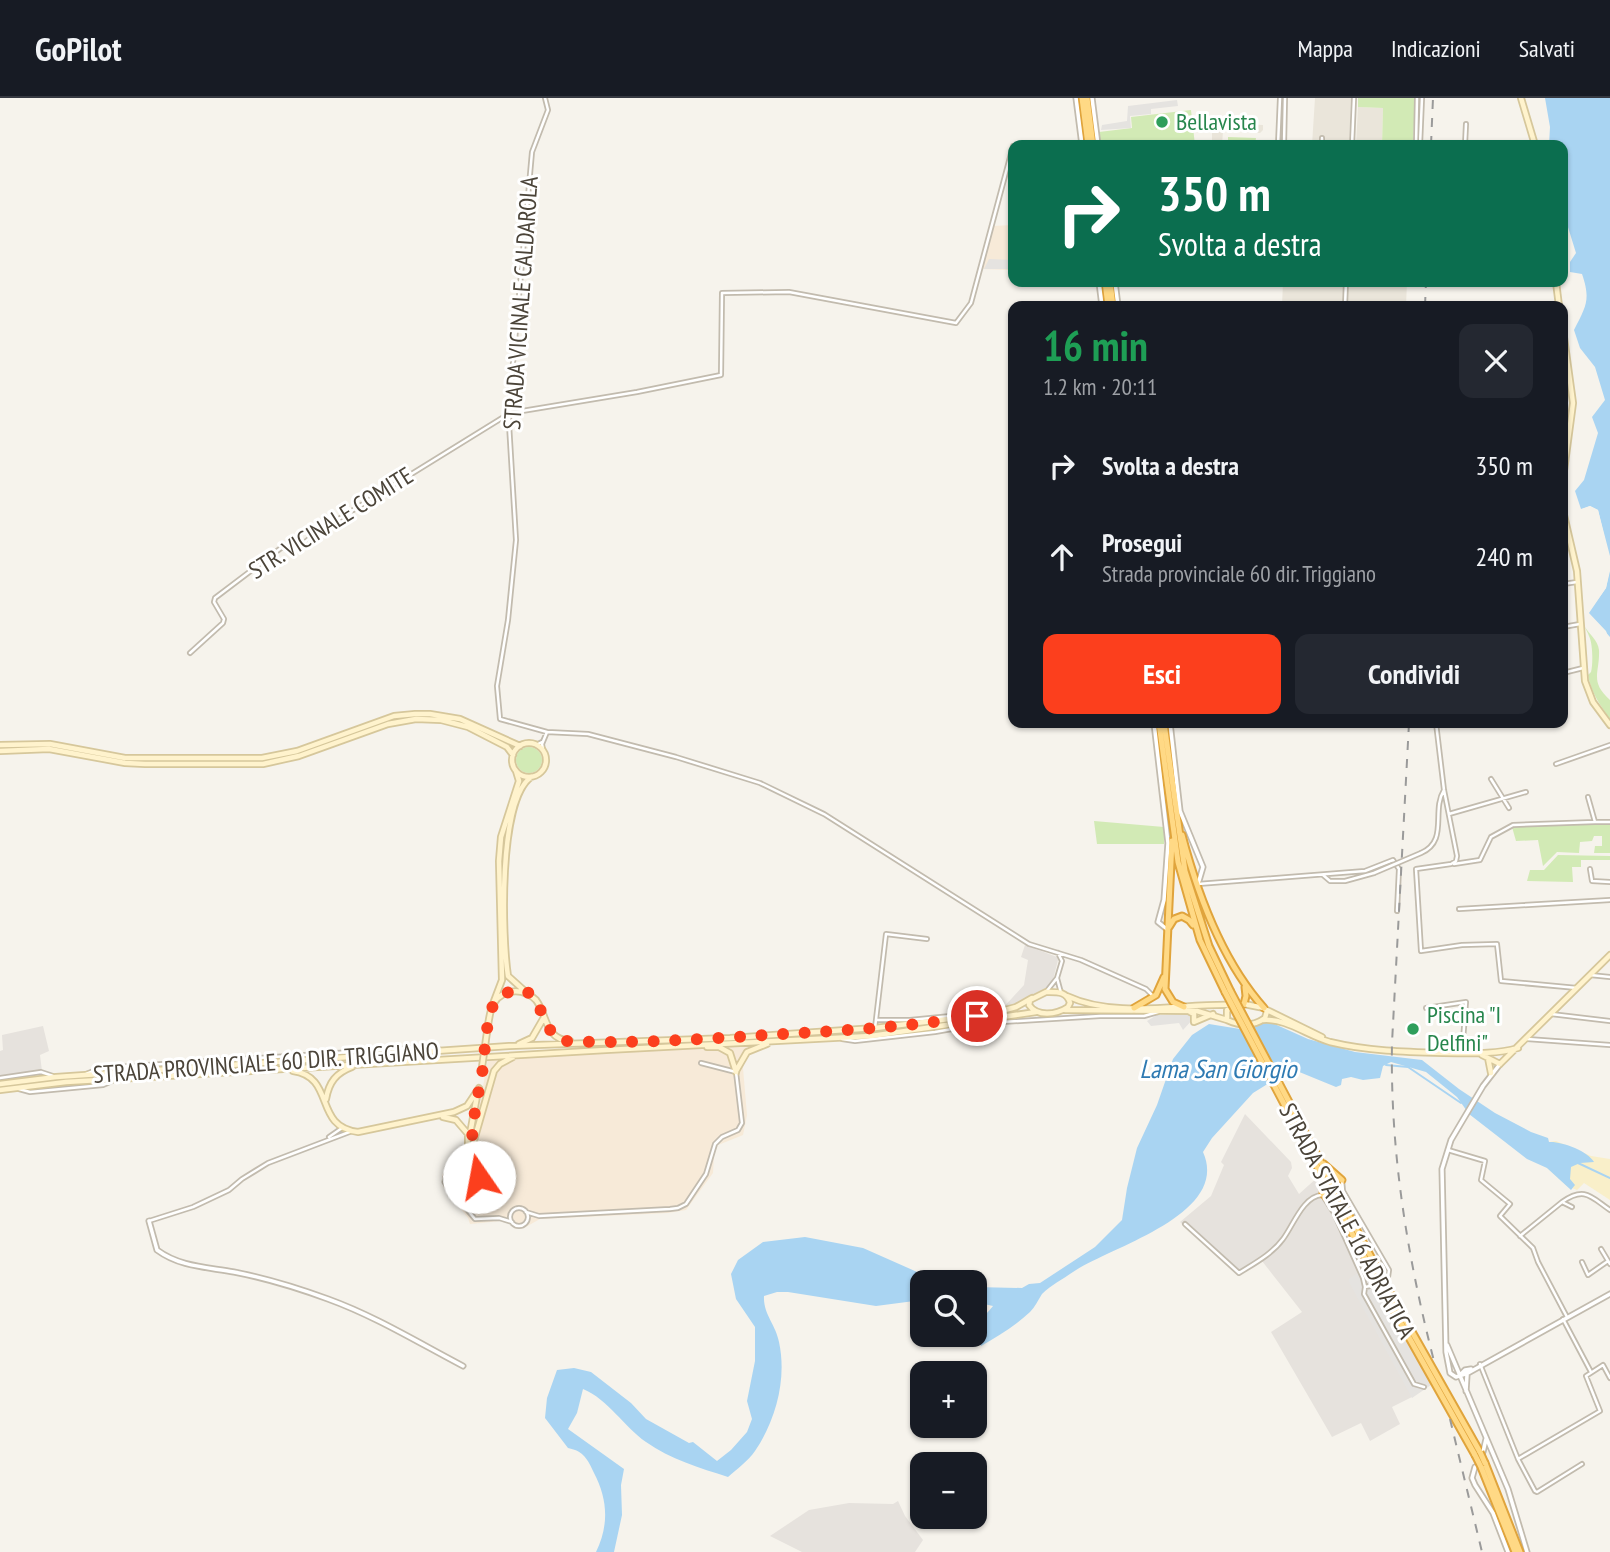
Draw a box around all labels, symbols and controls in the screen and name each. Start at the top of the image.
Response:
text: GoPilot [35,27,122,70]
text: Mappa [1298,33,1353,64]
text: Indicazioni [1391,33,1481,64]
text: Salvati [1519,33,1575,64]
place label: Bellavista [1176,106,1257,137]
marker: Bellavista [1154,114,1170,130]
text: 350 m [1158,161,1271,225]
icon: right [1043,168,1134,259]
street label: STRADA VICINALE CALDAROLA [496,175,545,431]
text: Svolta a destra [1158,223,1322,265]
text: 16 min [1043,318,1148,373]
button: close [1459,324,1533,398]
text: 1.2 km · 20:11 [1043,372,1157,401]
icon: right [1043,447,1081,485]
text: Svolta a destra [1102,449,1239,482]
text: 350 m [1475,449,1533,482]
street label: STR. VICINALE COMITE [243,460,419,586]
text: Prosegui [1102,526,1182,559]
icon: ahead [1043,538,1081,576]
text: 240 m [1475,540,1533,573]
text: Strada provinciale 60 dir. Triggiano [1102,559,1376,588]
button: Esci [1043,634,1281,714]
button: Condividi [1295,634,1533,714]
pin [947,986,1007,1046]
icon: arrive [958,997,996,1035]
place label: Piscina "I Delfini" [1427,999,1501,1058]
marker: Piscina "I Delfini" [1405,1021,1421,1037]
street label: STRADA PROVINCIALE 60 DIR. TRIGGIANO [92,1035,440,1090]
water label: Lama San Giorgio [1139,1052,1298,1085]
street label: STRADA STATALE 16 ADRIATICA [1272,1098,1423,1344]
position arrow [442,1140,516,1214]
map controls [910,1270,987,1529]
button: search [910,1270,987,1347]
button: + [910,1361,987,1438]
button: − [910,1452,987,1529]

